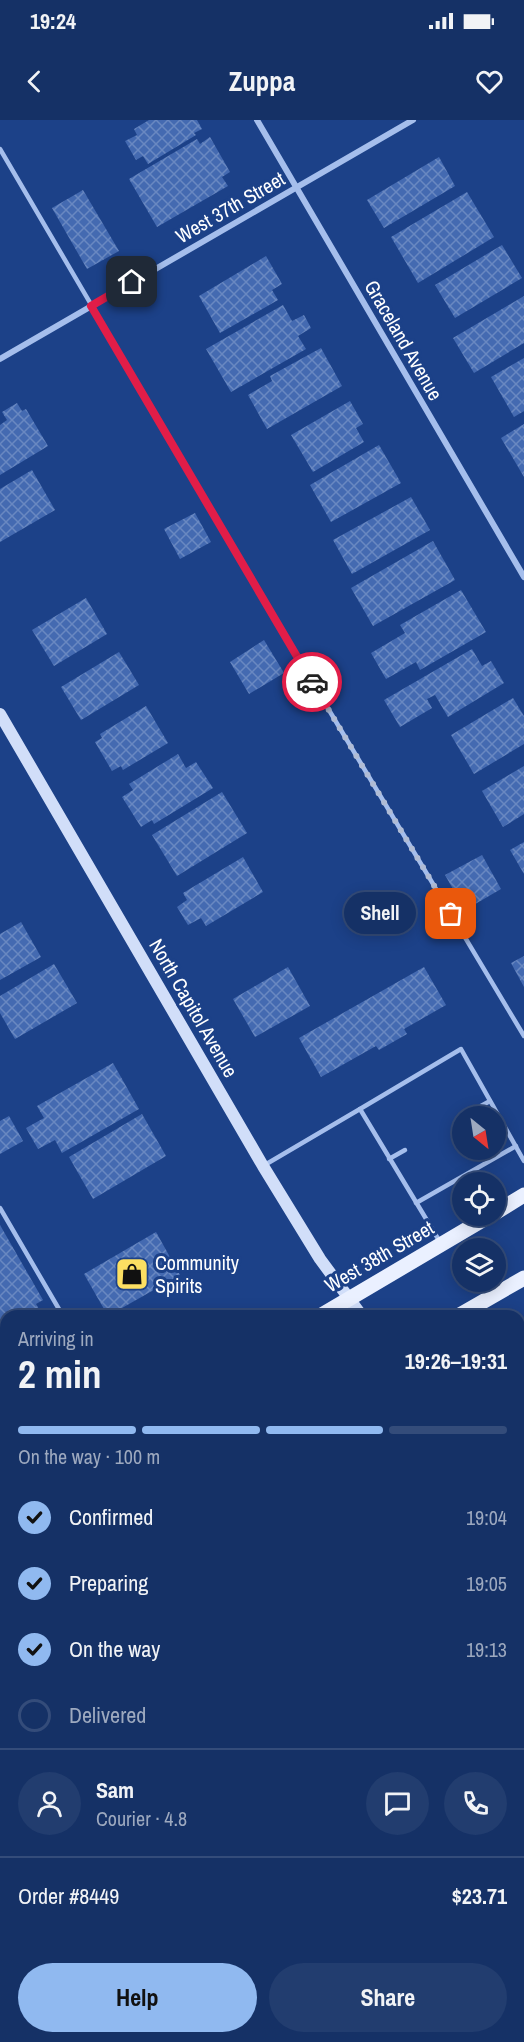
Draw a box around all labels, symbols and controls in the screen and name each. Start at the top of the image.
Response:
text: 19:24 [30,6,76,36]
text: Zuppa [229,63,295,99]
icon: back [18,65,51,98]
icon: heart [473,65,506,98]
street label: West 37th Street [170,165,290,249]
pin [106,256,157,307]
icon: home [115,265,148,298]
street label: Graceland Avenue [359,275,449,405]
courier [282,652,342,712]
icon: car [296,666,329,699]
pin [425,888,476,939]
callout: Shell [343,893,415,935]
icon: bag [434,897,467,930]
text: Shell [360,899,400,926]
street label: North Capitol Avenue [143,934,245,1082]
north arrow [452,1106,506,1160]
map controls [452,1106,506,1292]
button: locate [452,1172,506,1226]
street label: West 38th Street [319,1214,439,1298]
button: layers [452,1238,506,1292]
place label: Community Spirits [155,1249,240,1299]
shop icon: Community Spirits [114,1256,150,1292]
text: Arriving in [18,1325,94,1352]
text: 19:26–19:31 [405,1346,507,1376]
text: 2 min [18,1348,102,1400]
text: On the way · 100 m [18,1443,160,1470]
icon: check [18,1501,51,1534]
text: Confirmed [69,1502,153,1532]
text: 19:04 [466,1504,507,1531]
icon: check [18,1567,51,1600]
text: Preparing [69,1568,148,1598]
text: 19:05 [466,1570,507,1597]
icon: check [18,1633,51,1666]
text: On the way [69,1634,160,1664]
text: 19:13 [466,1636,507,1663]
text: Delivered [69,1700,146,1730]
button: person [18,1772,81,1835]
button: chat [366,1772,429,1835]
button: phone [444,1772,507,1835]
text: Sam [96,1775,134,1805]
text: Courier · 4.8 [96,1805,187,1832]
text: Order #8449 [18,1881,119,1911]
text: $23.71 [452,1881,507,1911]
button: Help [18,1963,257,2032]
button: Share [269,1963,507,2032]

